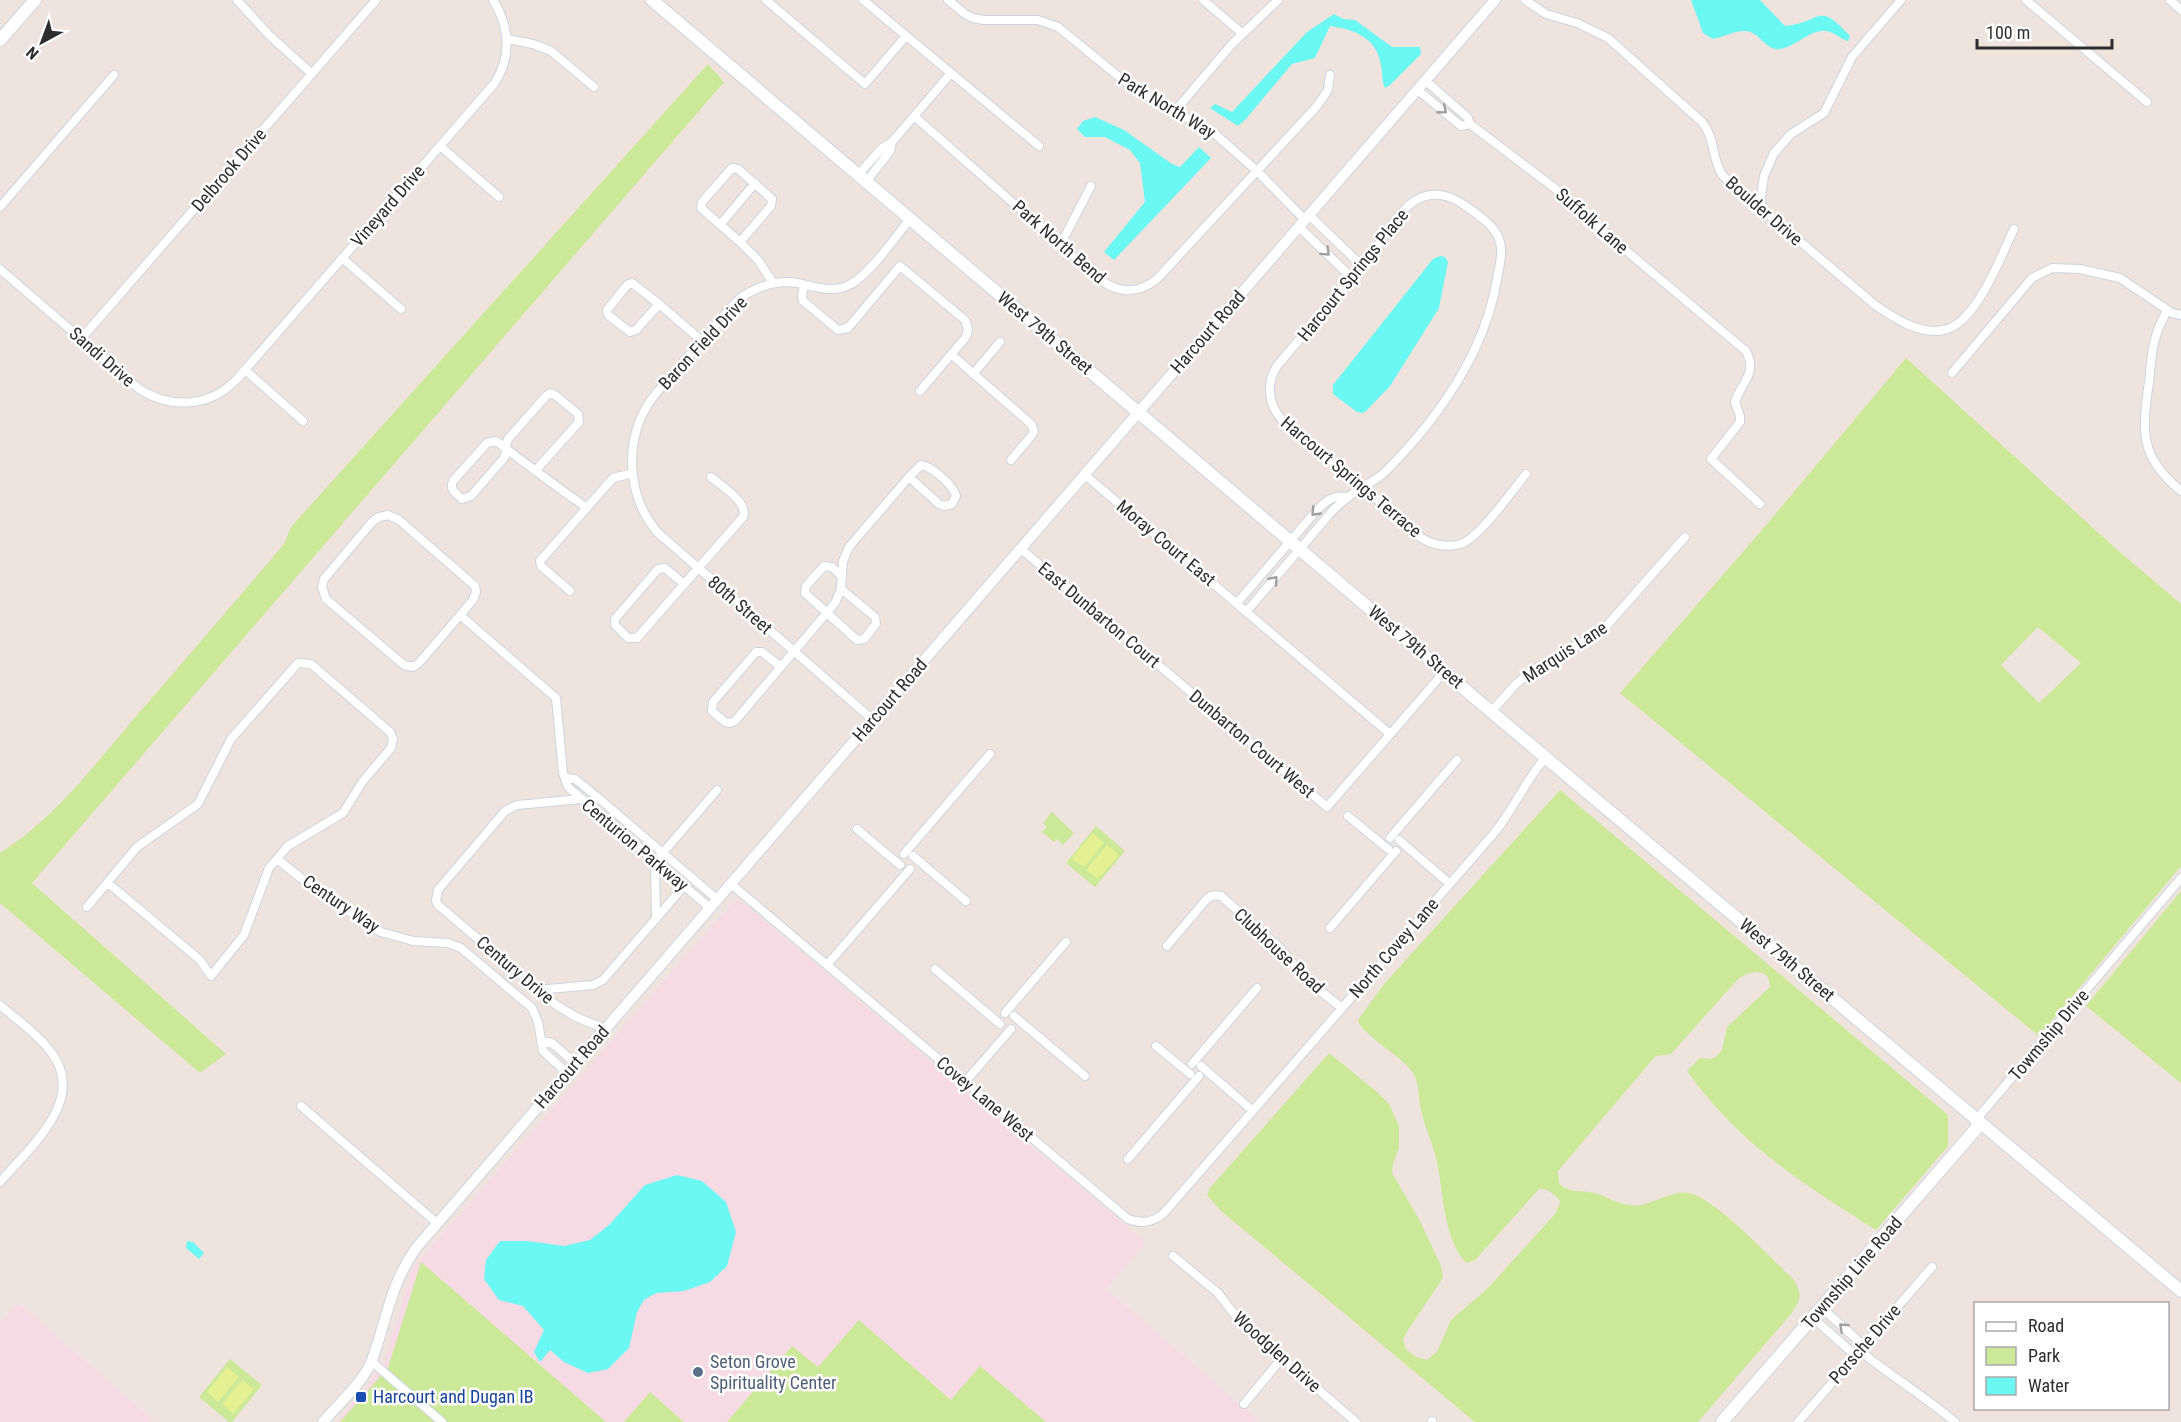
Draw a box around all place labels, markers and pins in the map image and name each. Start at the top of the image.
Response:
place label: Seton Grove Spirituality Center [710,1351,837,1393]
marker: Seton Grove Spirituality Center [691,1365,705,1379]
place label: Harcourt and Dugan IB [373,1386,534,1407]
marker: Harcourt and Dugan IB [354,1390,368,1404]

